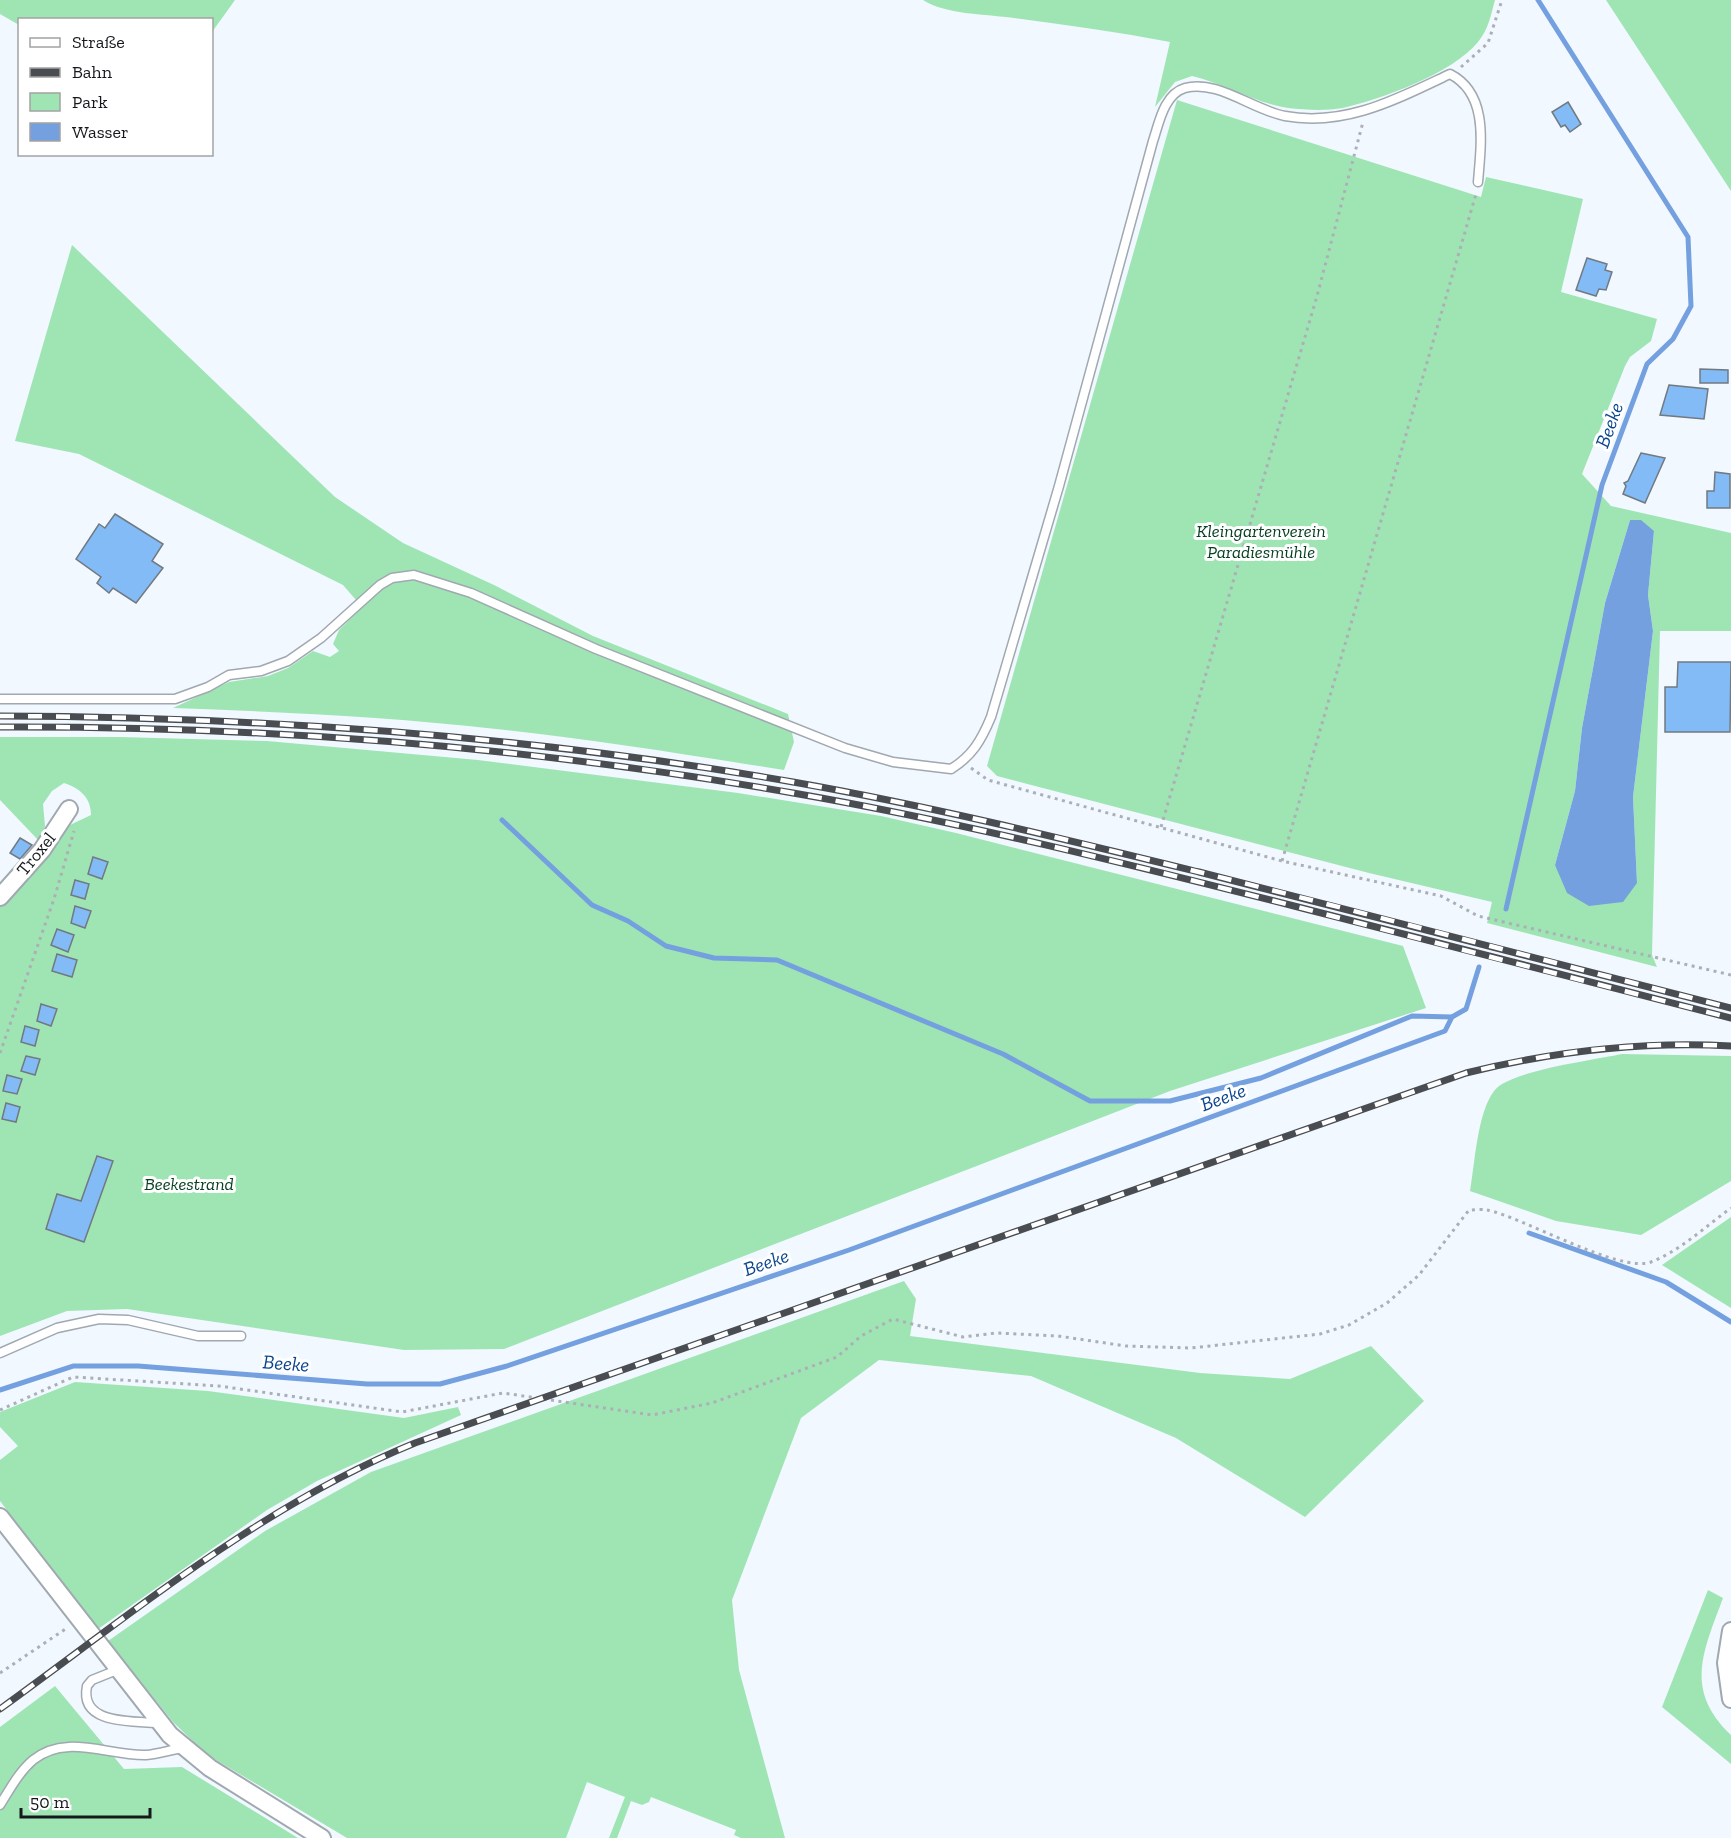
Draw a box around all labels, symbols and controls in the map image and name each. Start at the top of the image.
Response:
legend [18,18,213,156]
text: Straße [72,31,125,53]
text: Bahn [72,61,113,83]
text: Park [72,91,108,113]
text: Wasser [72,121,129,143]
water label: Beeke [1590,399,1628,451]
park label: Kleingartenverein Paradiesmühle [1196,520,1326,563]
street label: Troxel [12,828,60,880]
water label: Beeke [1197,1078,1249,1116]
park label: Beekestrand [144,1173,234,1195]
water label: Beeke [740,1243,792,1281]
water label: Beeke [262,1349,310,1377]
scale bar [21,1781,150,1819]
text: 50 m [30,1791,70,1813]

